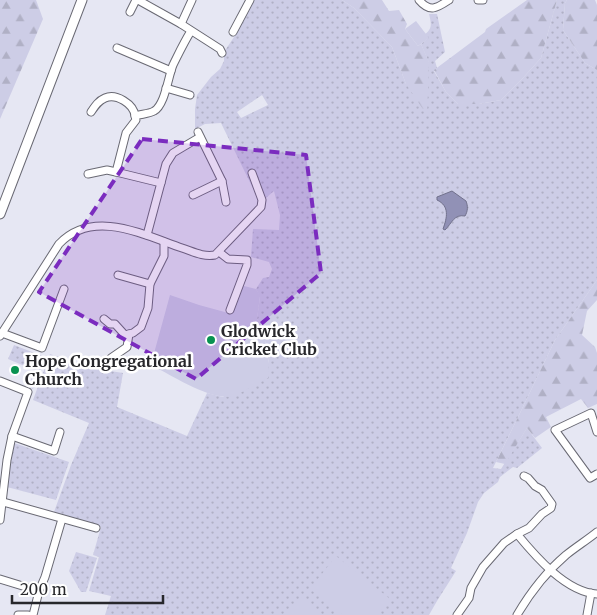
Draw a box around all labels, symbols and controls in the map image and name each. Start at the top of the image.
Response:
place label: Glodwick Cricket Club [221,321,317,359]
marker: Glodwick Cricket Club [205,334,217,346]
place label: Hope Congregational Church [25,351,192,389]
marker: Hope Congregational Church [9,364,21,376]
scale bar [12,572,164,604]
text: 200 m [20,580,67,599]

